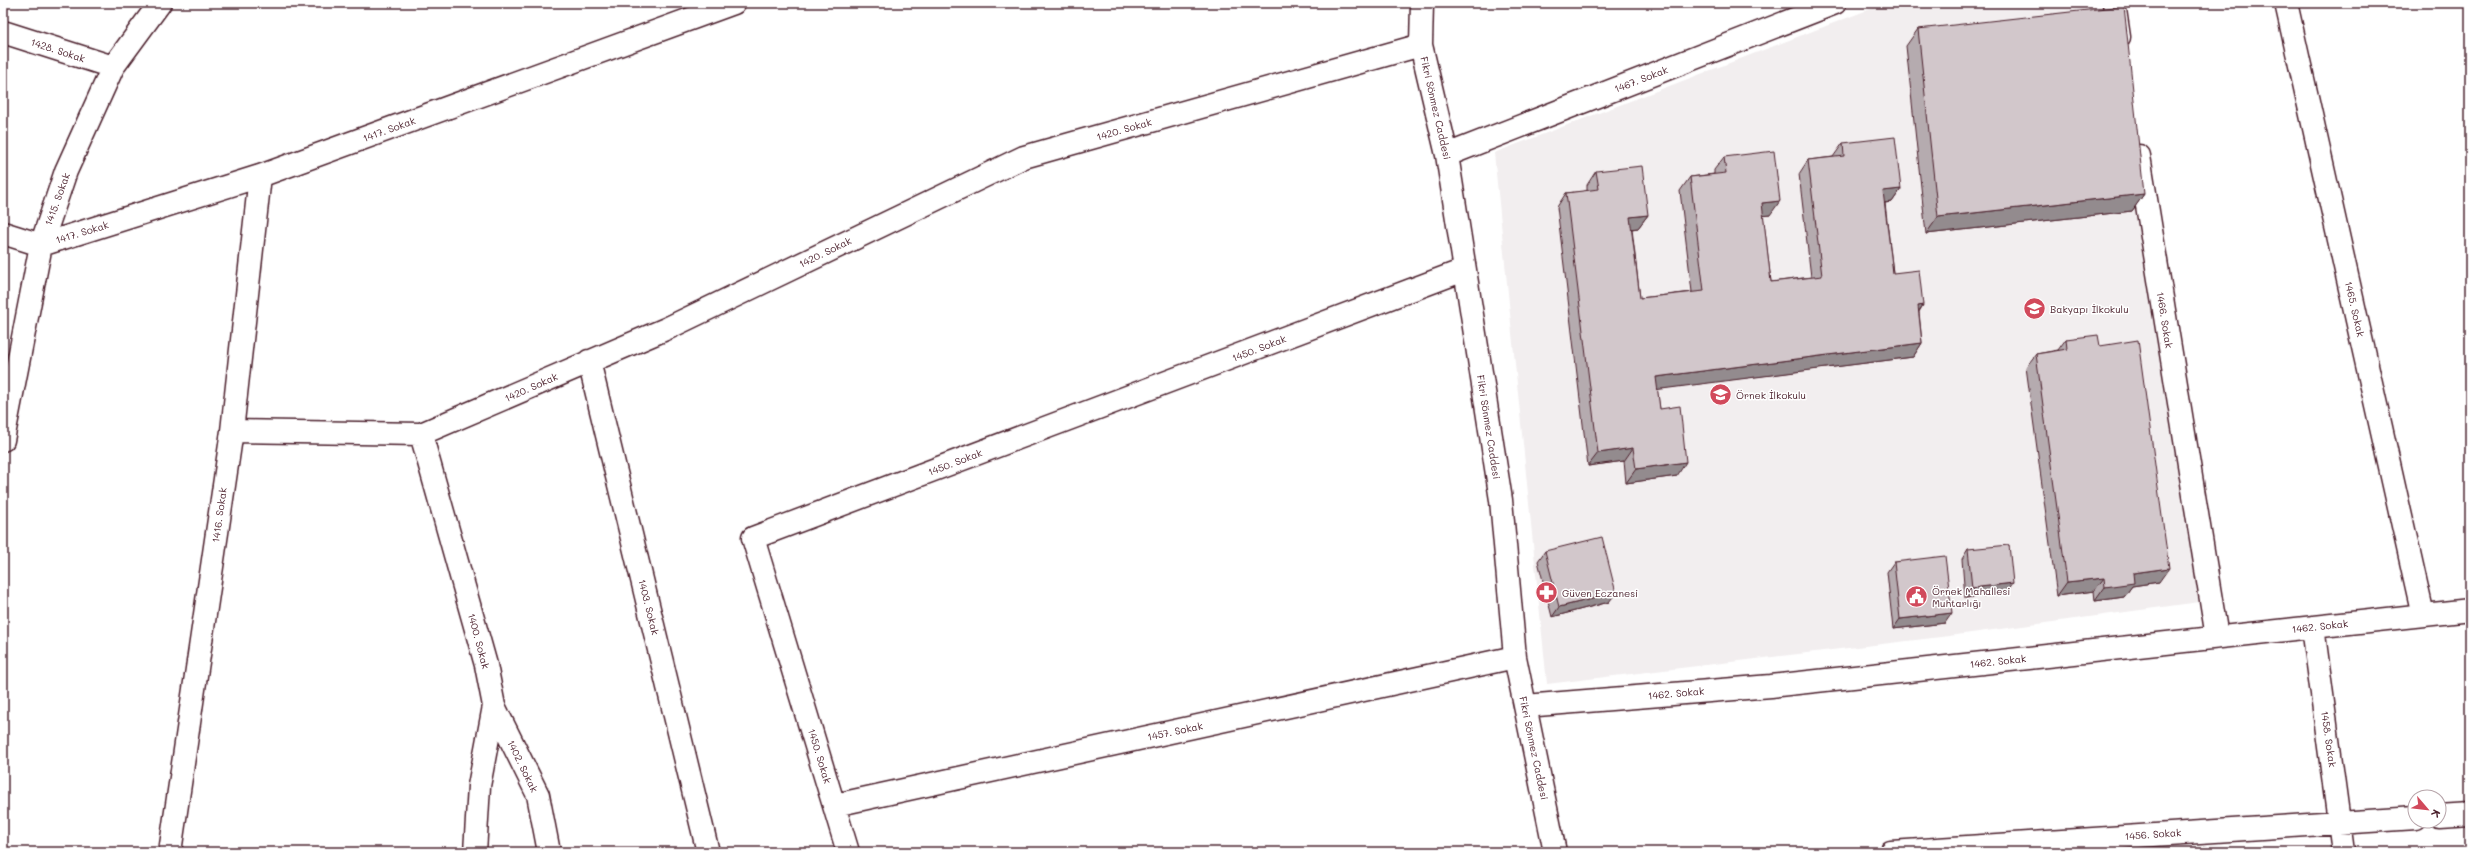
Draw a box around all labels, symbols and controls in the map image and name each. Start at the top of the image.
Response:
street label: 1428. Sokak [29,35,87,65]
street label: Fikri Sönmez Caddesi [1417,55,1455,161]
street label: 1467. Sokak [1612,62,1670,96]
street label: 1417. Sokak [361,113,417,145]
street label: 1420. Sokak [1095,114,1153,144]
street label: 1415. Sokak [41,171,73,227]
street label: 1417. Sokak [54,217,110,247]
street label: 1420. Sokak [796,233,854,271]
street label: 1465. Sokak [2342,280,2368,338]
street label: 1466. Sokak [2154,291,2176,349]
school or university icon: Bakyapı İlkokulu [2022,296,2048,322]
place label: Bakyapı İlkokulu [2050,302,2129,316]
street label: 1450. Sokak [1230,331,1288,365]
street label: 1420. Sokak [502,369,560,405]
street label: Fikri Sönmez Caddesi [1474,374,1504,480]
school or university icon: Örnek İlkokulu [1707,382,1733,408]
place label: Örnek İlkokulu [1736,388,1806,402]
street label: 1450. Sokak [926,445,984,479]
street label: 1416. Sokak [208,487,230,543]
street label: 1403. Sokak [635,578,663,636]
pharmacy icon: Güven Eczanesi [1533,580,1559,606]
public building icon: Örnek Mahallesi Muhtarlığı [1903,584,1929,610]
place label: Örnek Mahallesi Muhtarlığı [1932,584,2010,610]
place label: Güven Eczanesi [1562,586,1638,600]
street label: 1400. Sokak [465,612,493,670]
street label: 1462. Sokak [2291,616,2349,636]
street label: 1462. Sokak [1969,651,2027,671]
street label: 1462. Sokak [1647,684,1705,702]
street label: Fikri Sönmez Caddesi [1516,695,1552,801]
street label: 1458. Sokak [2318,710,2340,768]
street label: 1457. Sokak [1146,718,1204,744]
street label: 1450. Sokak [805,727,835,785]
street label: 1402. Sokak [504,737,542,795]
north arrow [2407,789,2447,829]
text: K [2428,807,2445,821]
street label: 1456. Sokak [2124,825,2182,843]

